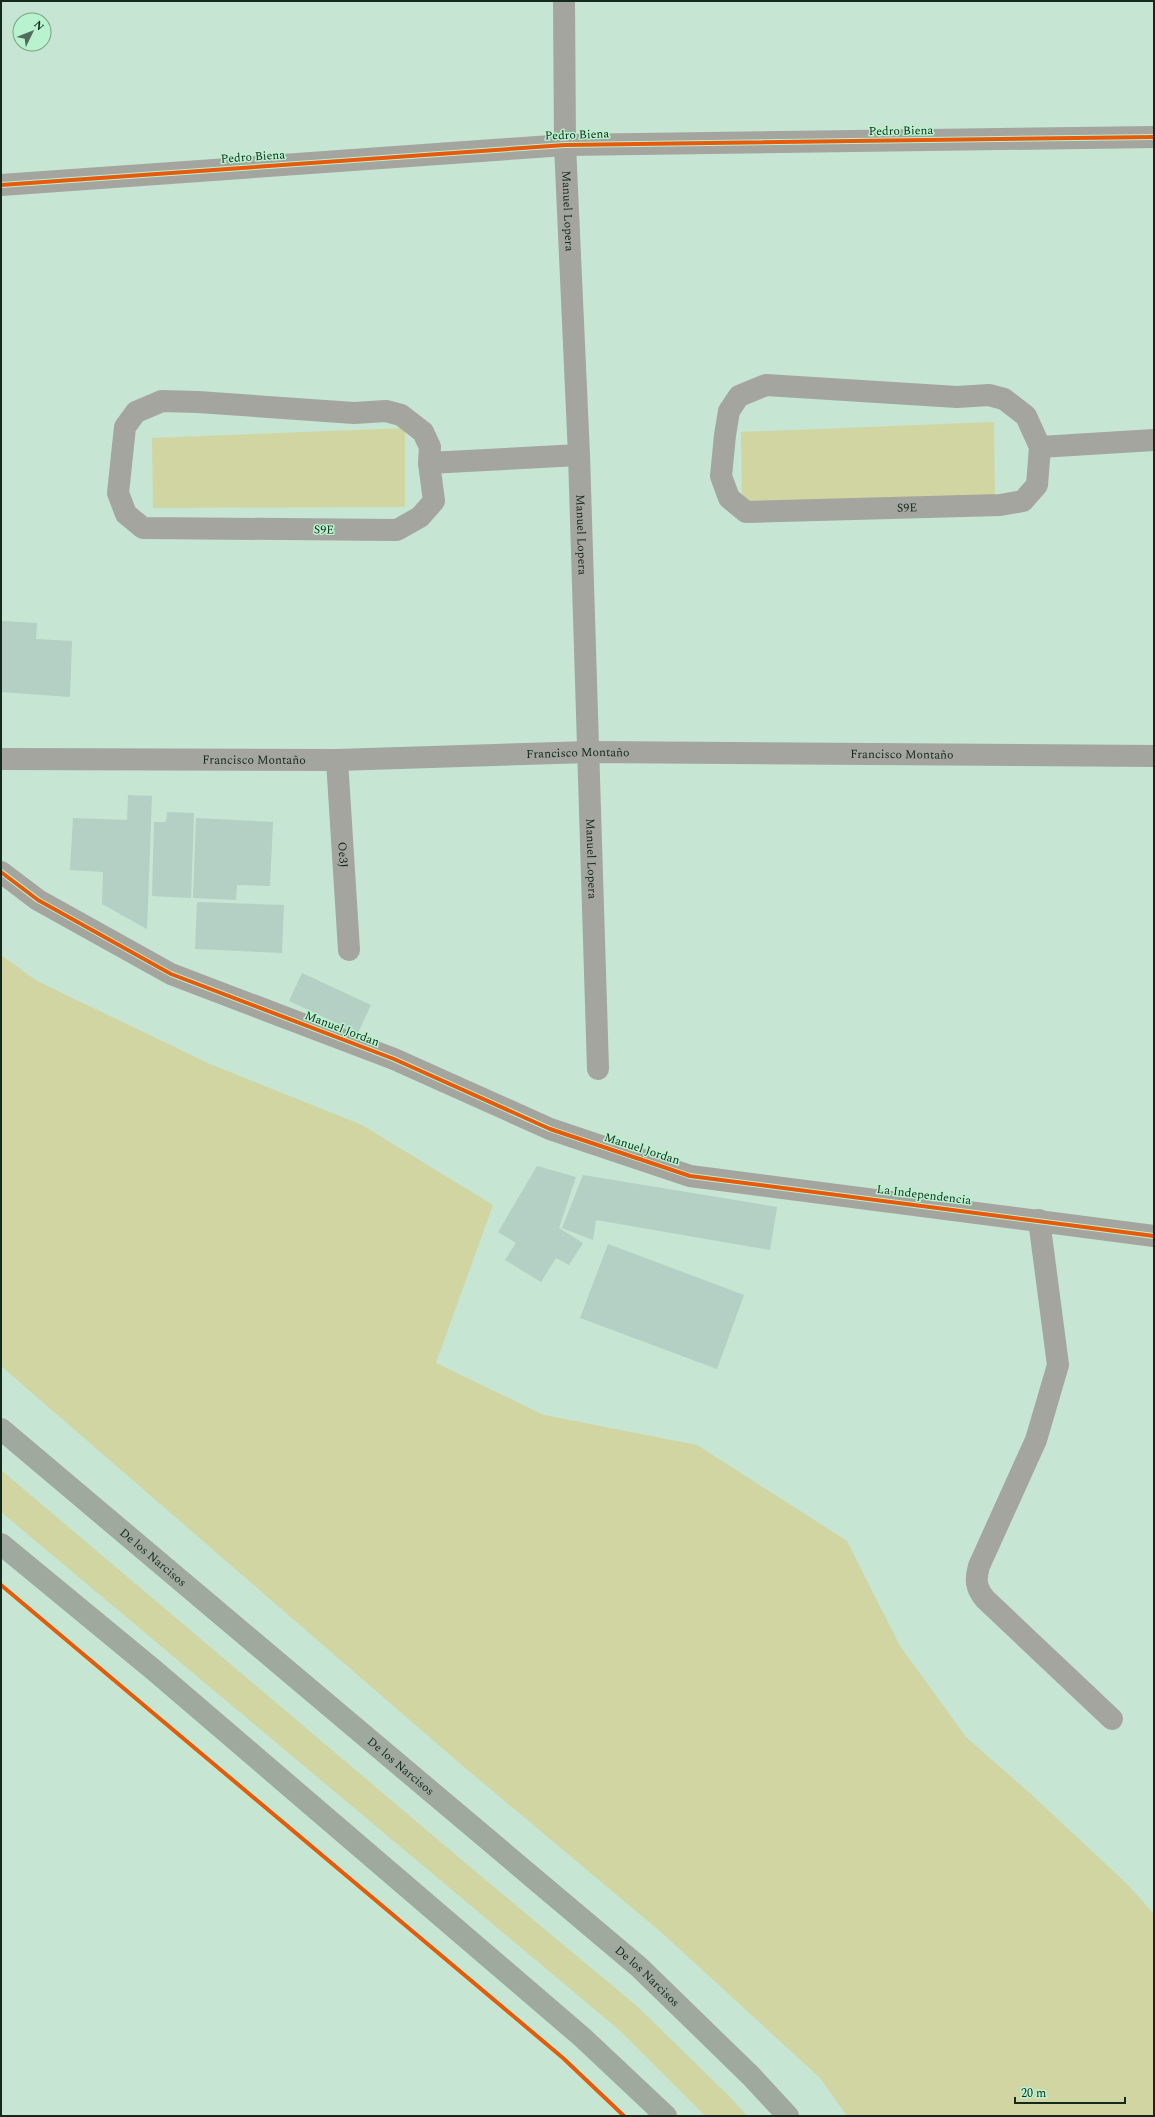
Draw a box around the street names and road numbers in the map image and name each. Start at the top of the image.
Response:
street label: Pedro Biena [869,121,934,141]
street label: Pedro Biena [544,124,610,146]
street label: Pedro Biena [220,145,286,169]
street label: Manuel Lopera [557,170,579,252]
street label: Manuel Lopera [571,494,592,576]
street label: S9E [897,498,917,517]
street label: S9E [314,520,334,540]
street label: Francisco Montaño [526,742,630,763]
street label: Francisco Montaño [850,744,954,764]
street label: Francisco Montaño [202,750,306,769]
street label: Manuel Lopera [581,818,602,899]
street label: Oe3J [333,841,353,868]
street label: Manuel Jordan [302,1006,382,1052]
street label: Manuel Jordan [602,1128,682,1170]
street label: La Independencia [876,1180,973,1210]
street label: De los Narcisos [115,1523,191,1591]
street label: De los Narcisos [363,1732,439,1800]
street label: De los Narcisos [611,1941,684,2011]

